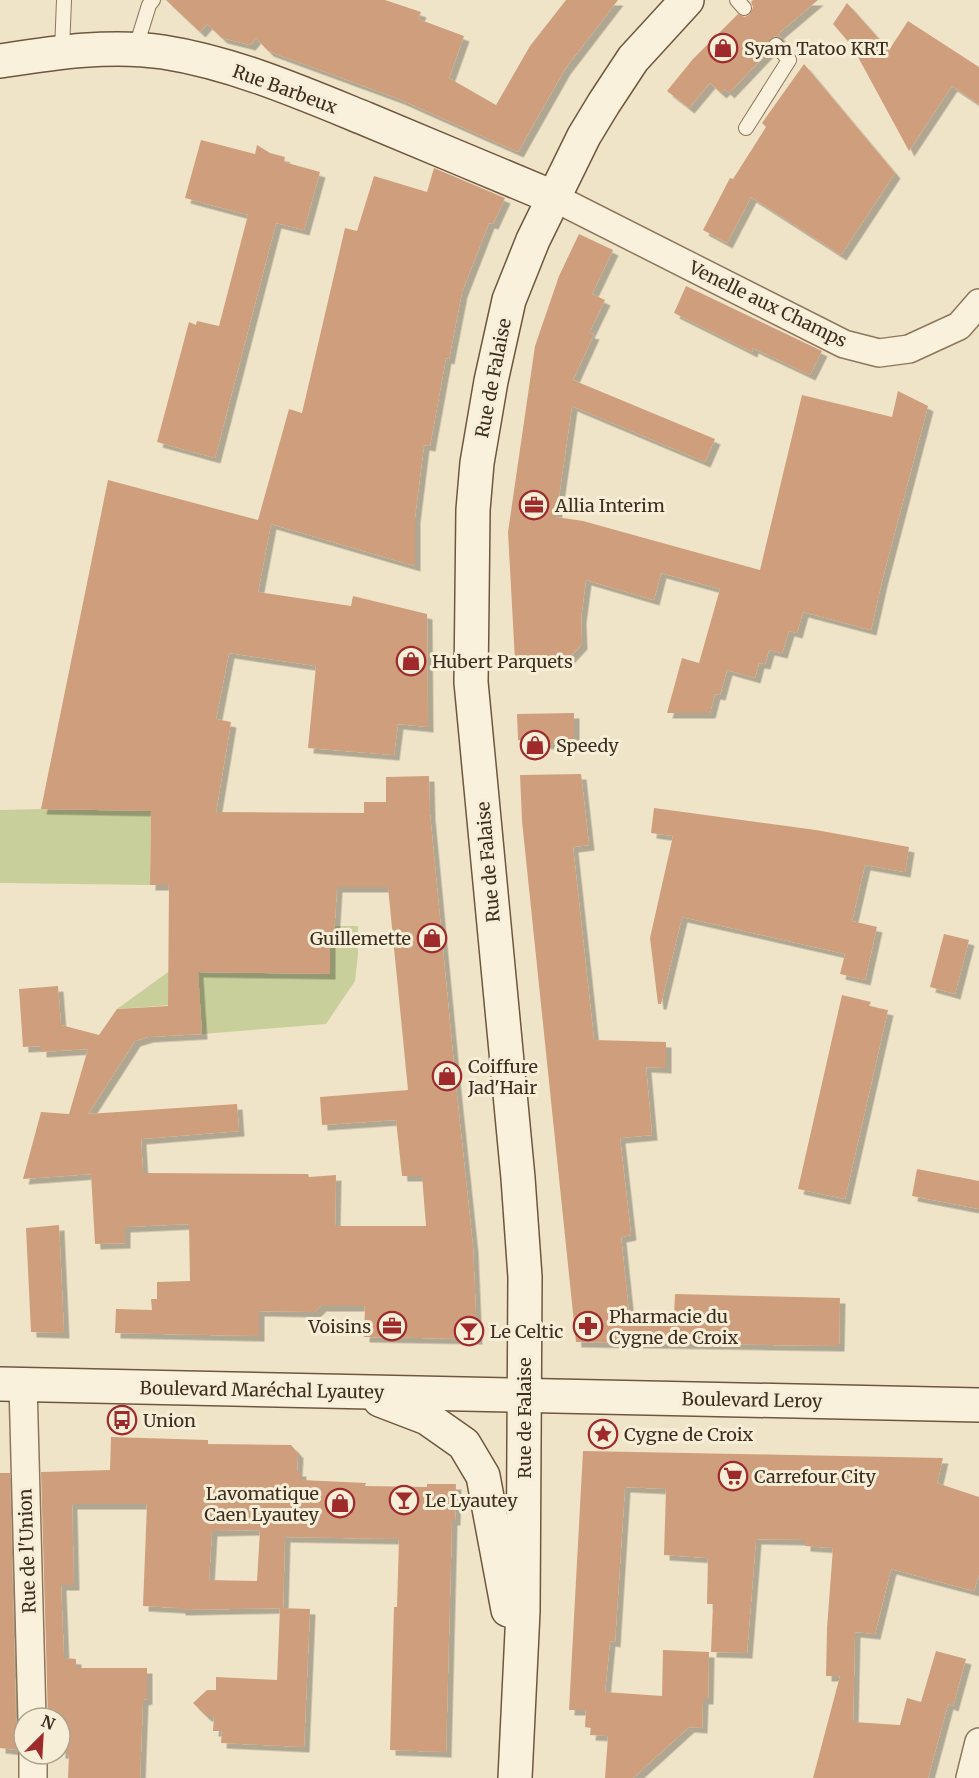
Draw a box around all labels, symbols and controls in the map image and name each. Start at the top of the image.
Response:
shop icon: Syam Tatoo KRT [707,32,739,64]
place label: Syam Tatoo KRT [744,37,889,60]
street label: Rue Barbeux [229,59,341,119]
street label: Venelle aux Champs [684,255,851,352]
street label: Rue de Falaise [470,316,516,440]
office icon: Allia Interim [518,489,550,521]
place label: Allia Interim [554,494,665,517]
shop icon: Hubert Parquets [395,645,427,677]
place label: Hubert Parquets [432,650,573,673]
shop icon: Speedy [519,729,551,761]
place label: Speedy [556,734,619,757]
street label: Rue de Falaise [471,801,505,923]
shop icon: Guillemette [416,922,448,954]
place label: Guillemette [310,927,411,950]
place label: Coiffure Jad'Hair [467,1055,538,1099]
shop icon: Coiffure Jad'Hair [431,1060,463,1092]
place label: Pharmacie du Cygne de Croix [609,1305,739,1349]
office icon: Voisins [376,1310,408,1342]
pharmacy icon: Pharmacie du Cygne de Croix [572,1310,604,1342]
place label: Voisins [308,1315,371,1338]
bar icon: Le Celtic [453,1315,485,1347]
place label: Le Celtic [490,1320,563,1343]
street label: Rue de Falaise [513,1357,536,1479]
street label: Boulevard Maréchal Lyautey [140,1376,385,1404]
street label: Boulevard Leroy [681,1387,823,1413]
bus stop icon: Union [106,1404,138,1436]
place label: Union [143,1409,196,1432]
place icon: Cygne de Croix [587,1418,619,1450]
place label: Cygne de Croix [624,1423,754,1446]
supermarket icon: Carrefour City [717,1460,749,1492]
place label: Carrefour City [754,1465,877,1488]
place label: Lavomatique Caen Lyautey [204,1482,320,1526]
bar icon: Le Lyautey [388,1484,420,1516]
shop icon: Lavomatique Caen Lyautey [324,1487,356,1519]
street label: Rue de l'Union [13,1488,41,1614]
place label: Le Lyautey [425,1489,518,1512]
north arrow [12,1706,72,1766]
text: N [38,1711,58,1734]

